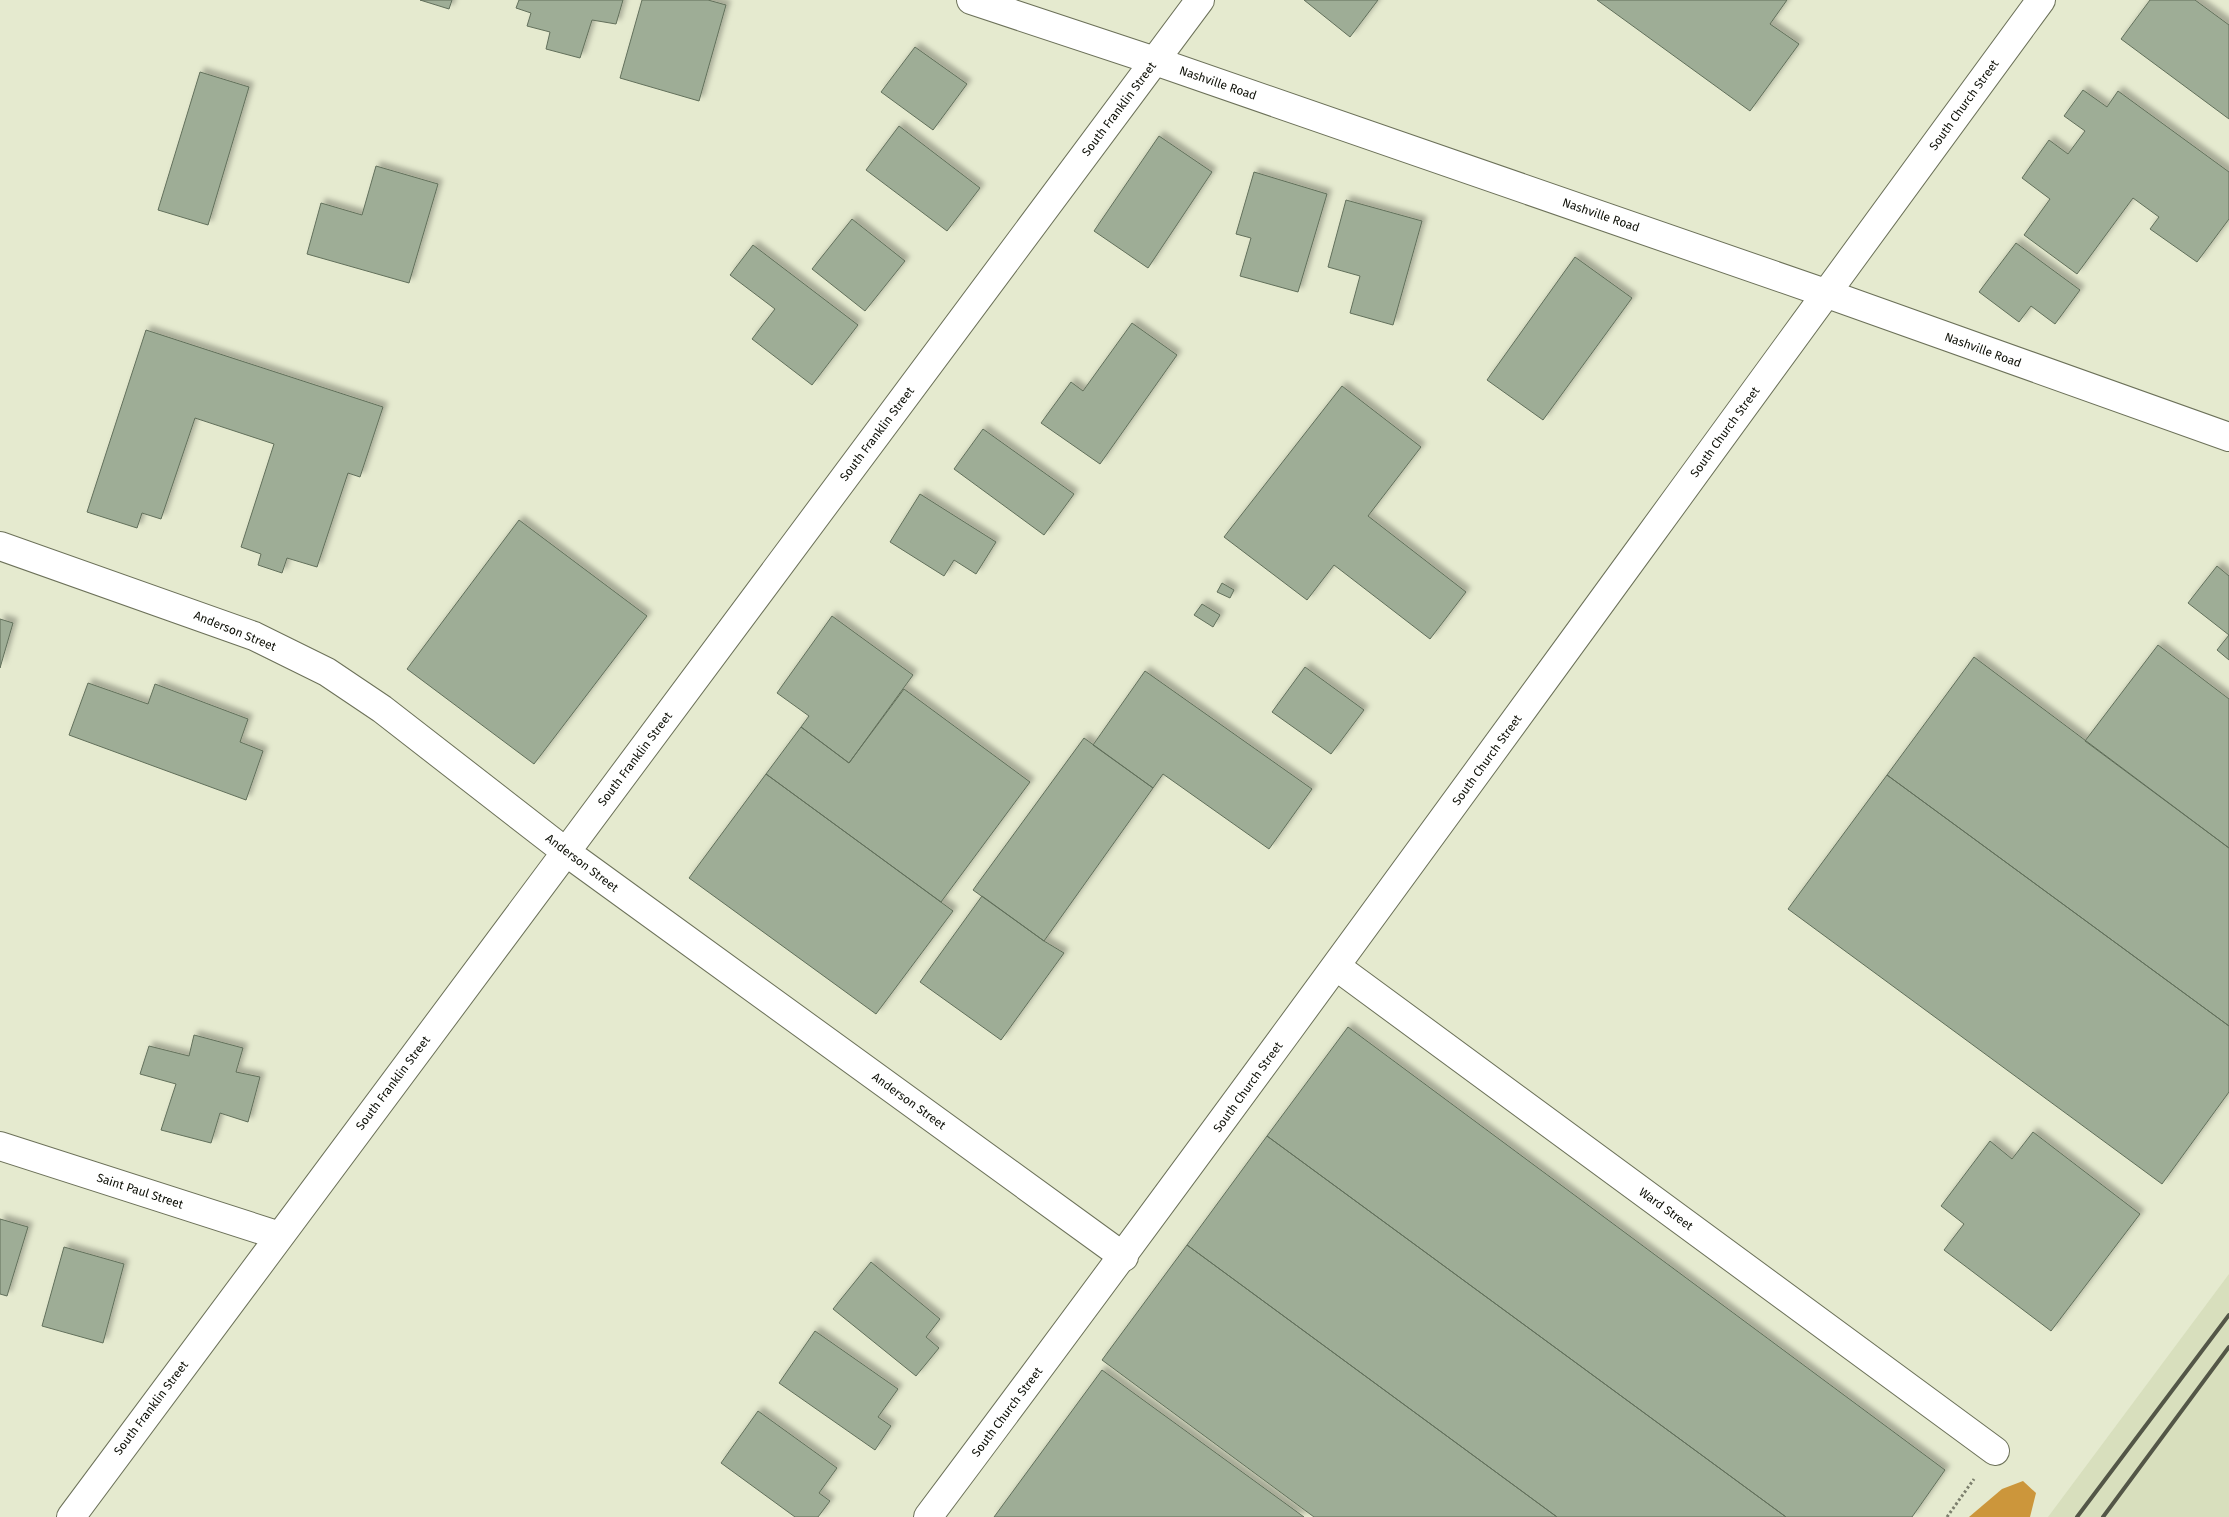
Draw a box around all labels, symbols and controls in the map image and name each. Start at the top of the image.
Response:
street label: South Church Street [1926,56,2002,153]
street label: South Franklin Street [1079,59,1159,159]
street label: Nashville Road [1178,63,1258,103]
street label: Nashville Road [1561,195,1641,235]
street label: Nashville Road [1943,330,2023,370]
street label: South Church Street [1687,383,1763,480]
street label: South Franklin Street [837,384,917,484]
street label: Anderson Street [192,608,279,654]
street label: South Franklin Street [595,709,675,809]
street label: South Church Street [1449,711,1525,808]
street label: Anderson Street [543,831,622,895]
street label: South Franklin Street [353,1033,433,1133]
street label: South Church Street [1210,1038,1286,1135]
street label: Anderson Street [870,1070,949,1133]
street label: Saint Paul Street [95,1170,186,1212]
street label: Ward Street [1636,1185,1696,1234]
street label: South Franklin Street [111,1358,191,1458]
street label: South Church Street [969,1364,1046,1460]

